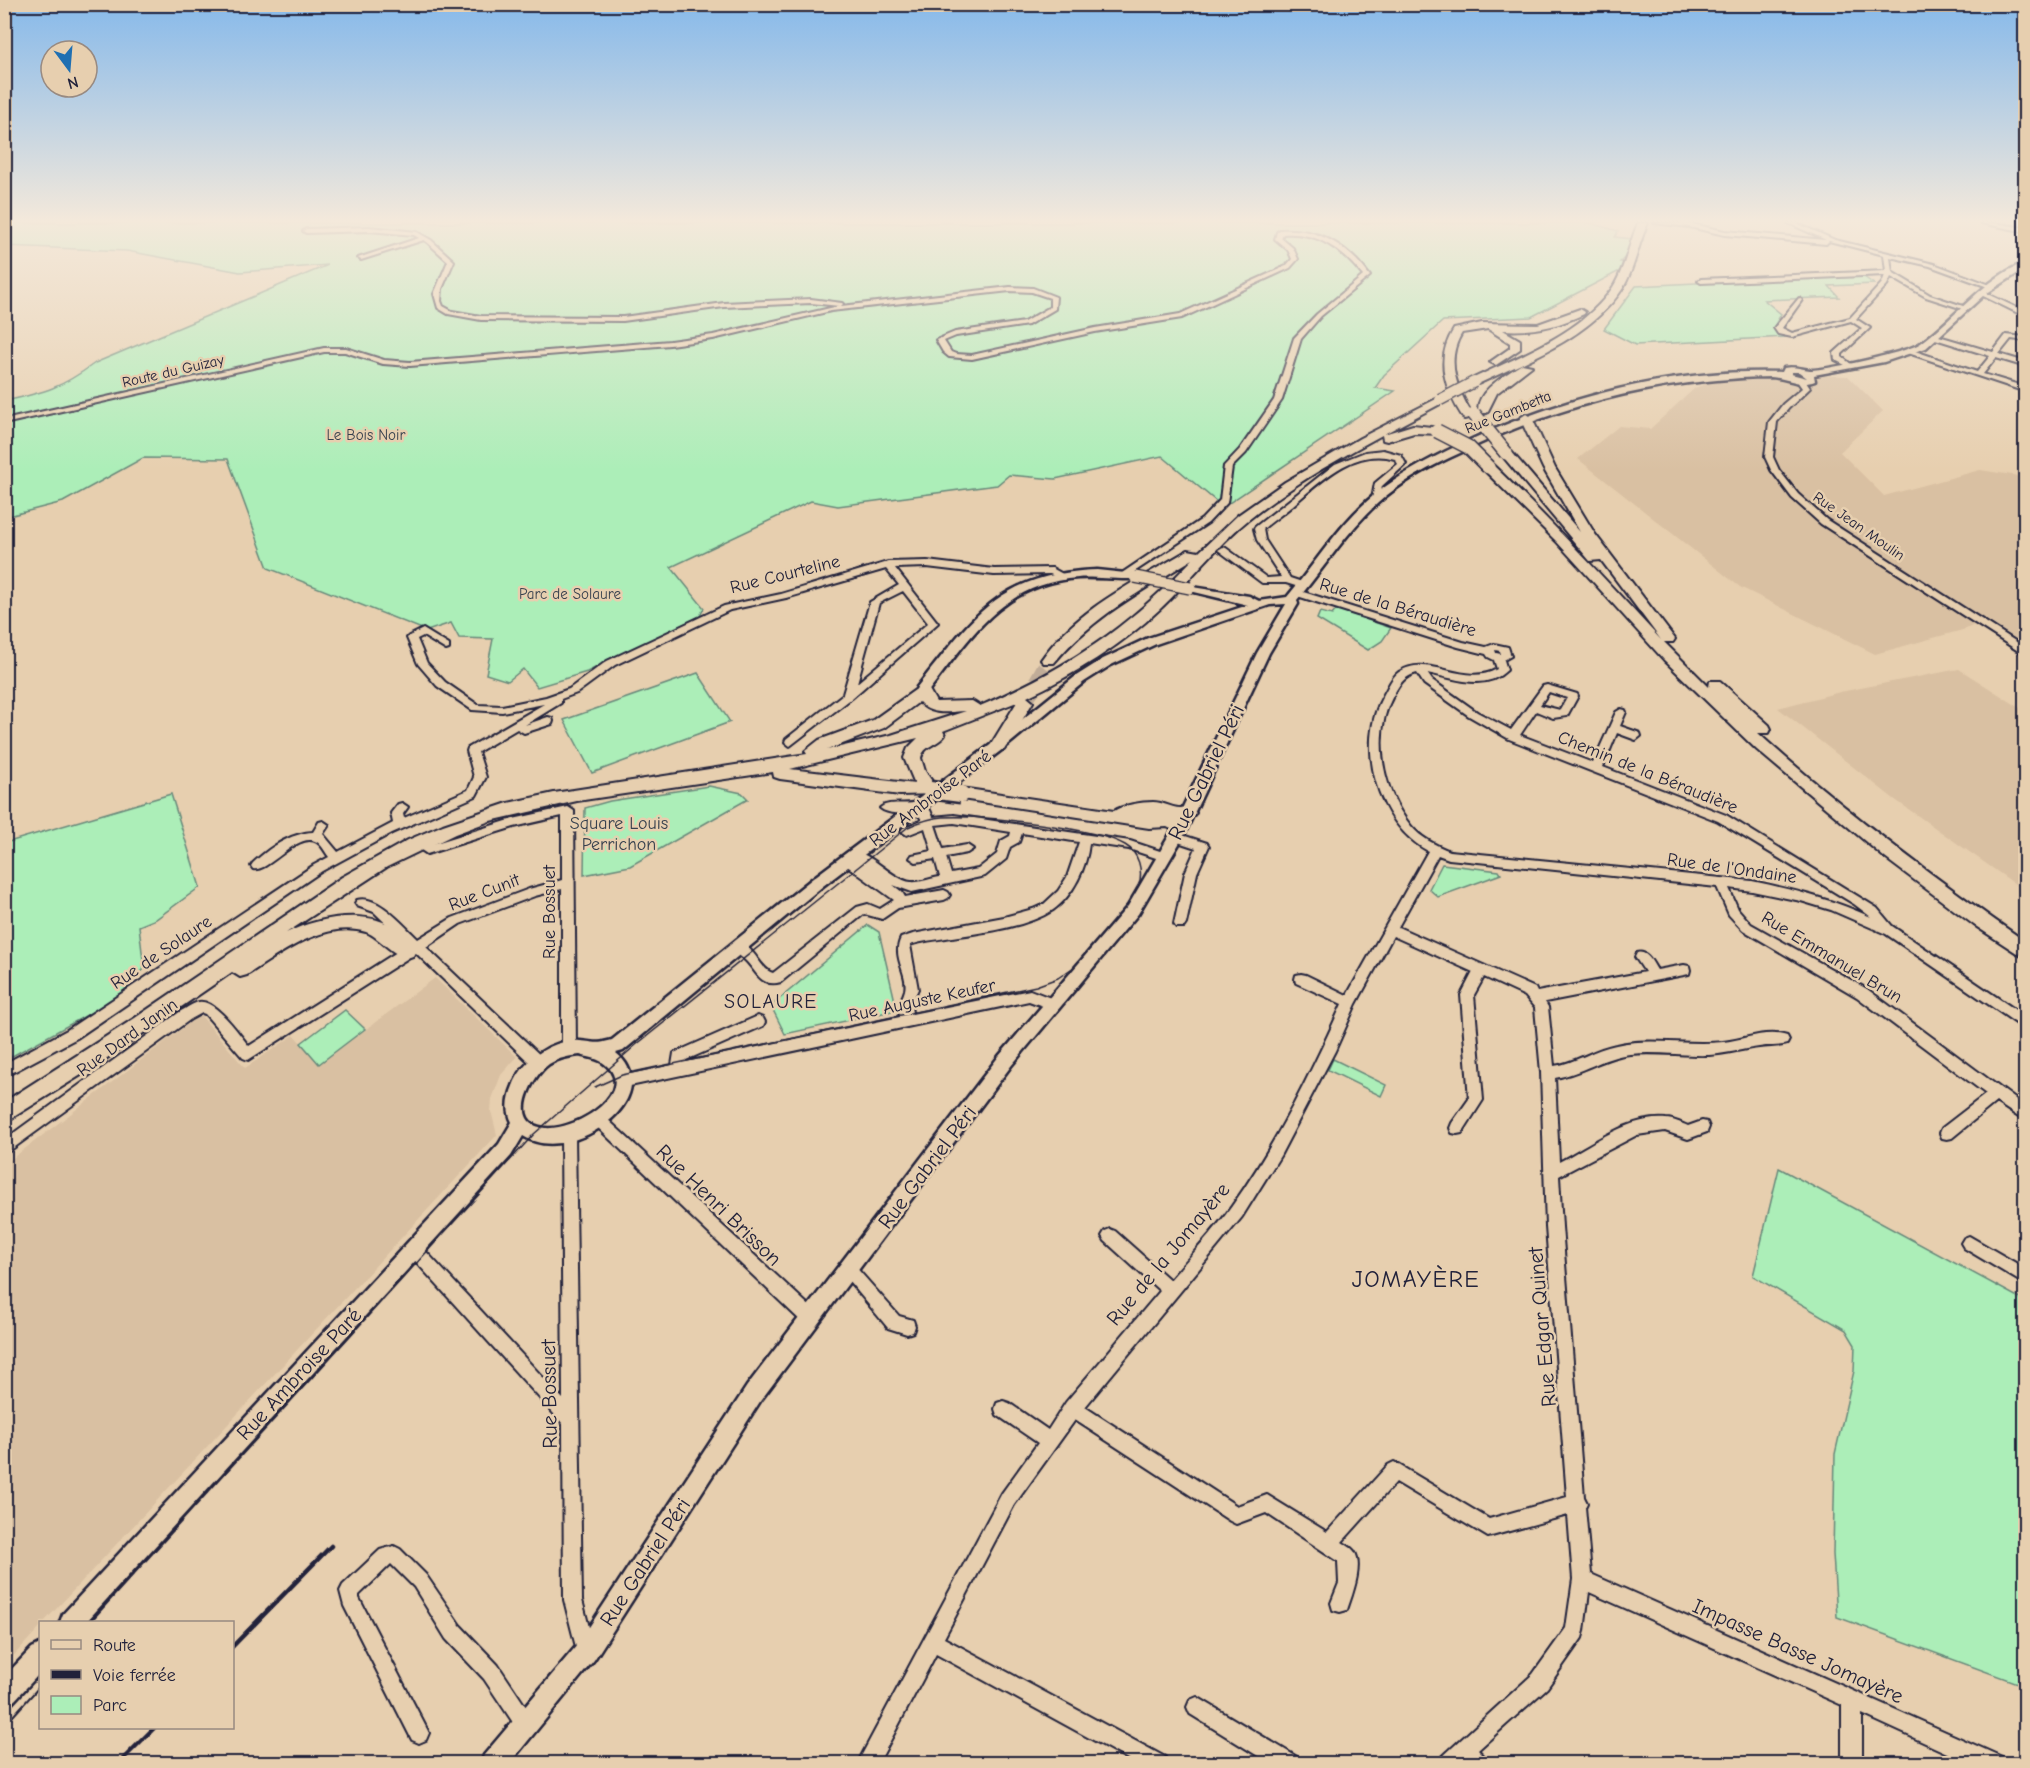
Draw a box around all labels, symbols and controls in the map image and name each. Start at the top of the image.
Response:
north arrow [39,39,99,99]
text: N [65,72,80,93]
street label: Route du Guizay [120,350,226,391]
street label: Rue Gambetta [1462,387,1554,437]
park label: Le Bois Noir [327,426,405,444]
street label: Rue Jean Moulin [1810,488,1908,564]
street label: Rue Courteline [728,551,842,598]
street label: Rue de la Béraudière [1317,574,1479,641]
park label: Parc de Solaure [519,585,621,603]
street label: Rue Gabriel Péri [1163,700,1249,844]
street label: Chemin de la Béraudière [1555,727,1741,818]
street label: Rue Ambroise Paré [865,746,995,851]
park label: Square Louis Perrichon [570,813,668,855]
street label: Rue de l'Ondaine [1666,849,1798,888]
street label: Rue Bossuet [539,864,560,959]
street label: Rue Cunit [446,869,523,916]
street label: Rue Emmanuel Brun [1758,907,1906,1008]
street label: Rue de Solaure [107,911,216,994]
street label: Rue Auguste Keufer [847,974,998,1026]
district label: SOLAURE [724,990,818,1013]
street label: Rue Dard Janin [73,994,182,1081]
street label: Rue Gabriel Péri [873,1101,981,1233]
street label: Rue Henri Brisson [652,1139,786,1271]
street label: Rue de la Jomayère [1101,1178,1235,1330]
street label: Rue Edgar Quinet [1523,1245,1561,1408]
district label: JOMAYÈRE [1352,1265,1480,1293]
street label: Rue Ambroise Paré [232,1303,366,1445]
street label: Rue Bossuet [536,1338,562,1449]
street label: Rue Gabriel Péri [595,1494,695,1630]
street label: Impasse Basse Jomayère [1689,1594,1907,1708]
legend [39,1621,234,1729]
text: Route [93,1635,136,1656]
text: Voie ferrée [93,1665,176,1686]
text: Parc [93,1695,127,1716]

